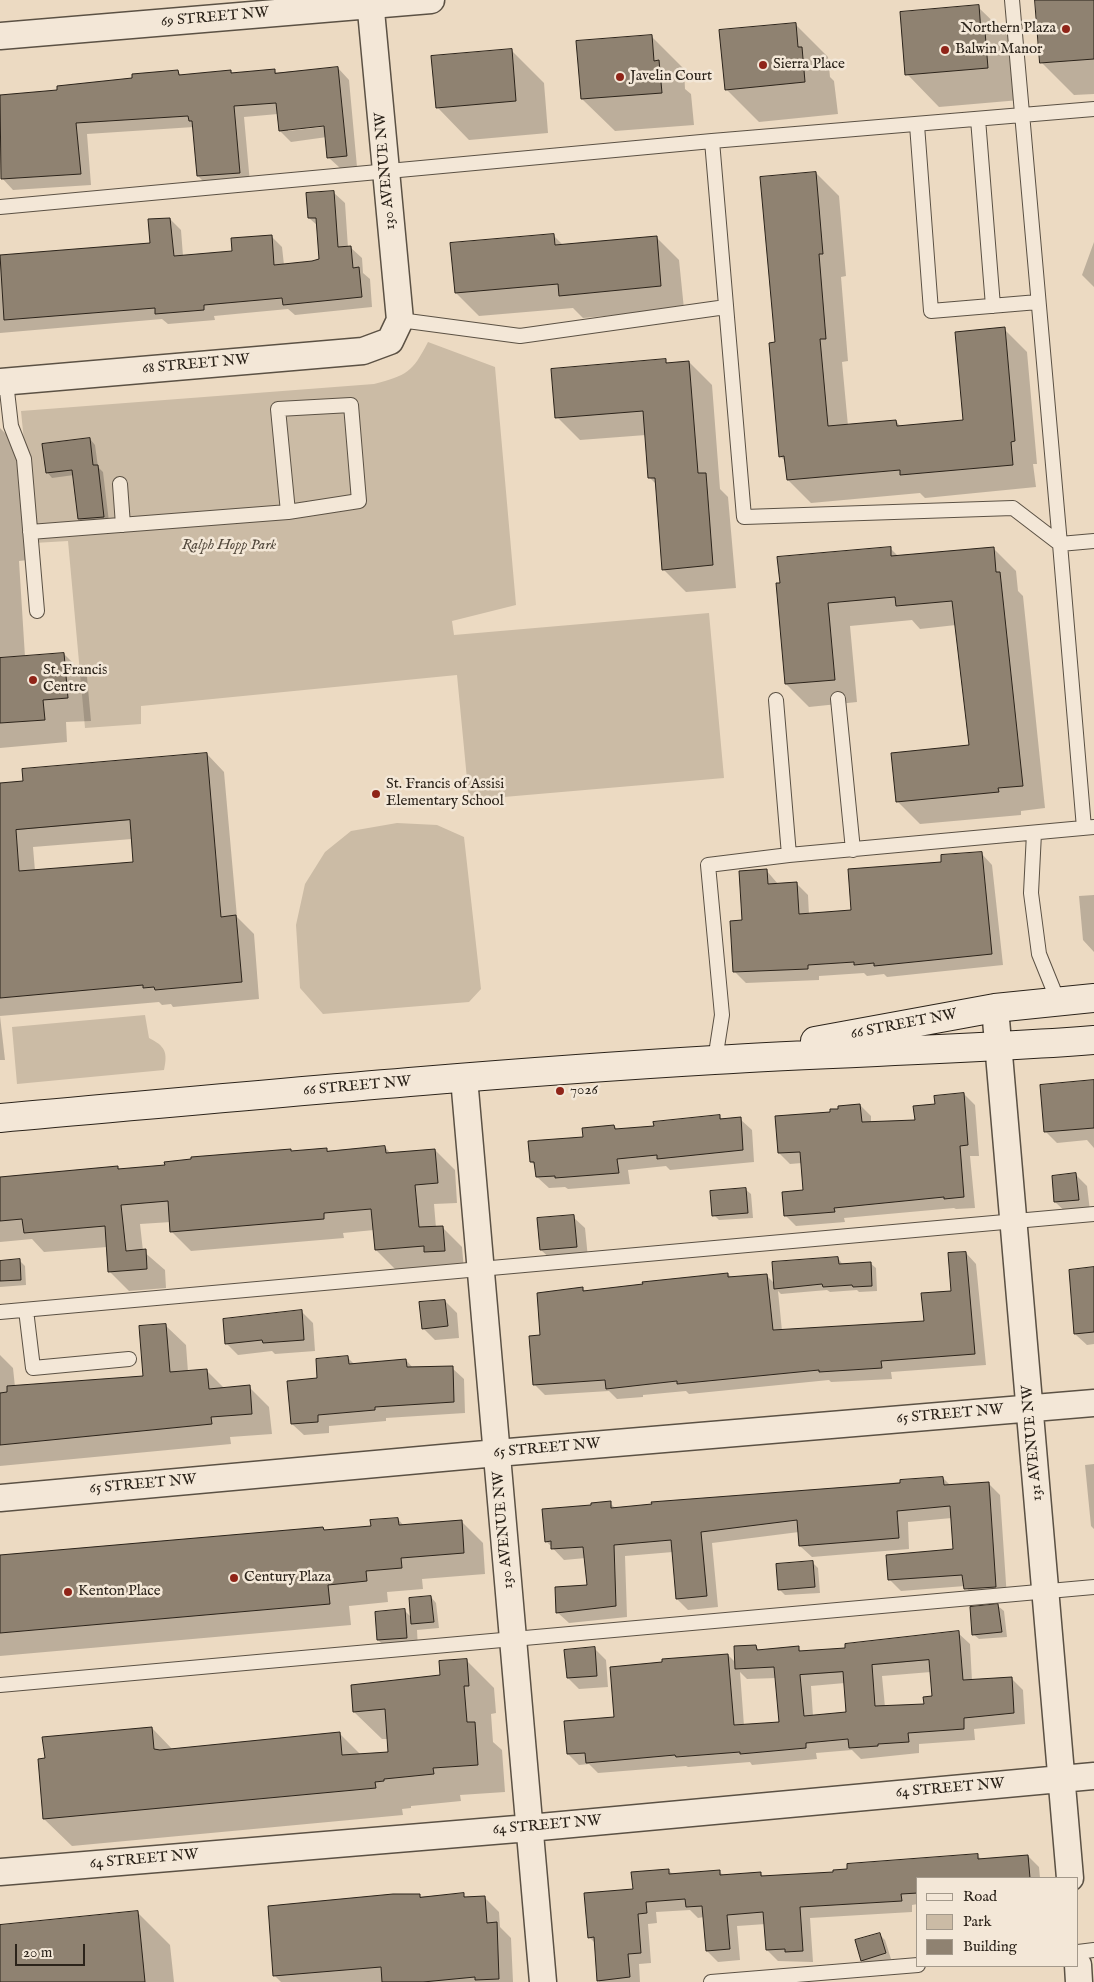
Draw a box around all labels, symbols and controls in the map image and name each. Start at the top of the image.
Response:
street label: 69 STREET NW [160,4,270,32]
place label: Northern Plaza [960,20,1056,38]
marker: Northern Plaza [1060,23,1072,35]
place label: Balwin Manor [955,41,1042,59]
marker: Balwin Manor [939,44,951,56]
place label: Sierra Place [773,56,845,74]
marker: Sierra Place [757,59,769,71]
place label: Javelin Court [630,68,712,86]
marker: Javelin Court [614,71,626,83]
street label: 130 AVENUE NW [372,111,400,231]
street label: 68 STREET NW [142,351,250,379]
park label: Ralph Hopp Park [182,537,276,555]
place label: St. Francis Centre [43,662,107,697]
marker: St. Francis Centre [27,674,39,686]
place label: St. Francis of Assisi Elementary School [386,776,504,811]
marker: St. Francis of Assisi Elementary School [370,788,382,800]
street label: 66 STREET NW [849,1006,959,1044]
street label: 66 STREET NW [302,1073,412,1101]
place label: 7026 [570,1082,598,1100]
marker: 7026 [554,1085,566,1097]
street label: 131 AVENUE NW [1019,1384,1047,1502]
street label: 65 STREET NW [896,1401,1004,1429]
street label: 65 STREET NW [493,1435,601,1463]
street label: 130 AVENUE NW [490,1470,518,1590]
street label: 65 STREET NW [89,1471,197,1499]
place label: Century Plaza [244,1569,331,1587]
marker: Century Plaza [228,1572,240,1584]
place label: Kenton Place [78,1583,161,1601]
marker: Kenton Place [62,1586,74,1598]
street label: 64 STREET NW [895,1775,1005,1803]
street label: 64 STREET NW [492,1812,602,1840]
street label: 64 STREET NW [89,1846,199,1874]
legend [916,1877,1079,1967]
text: Road [963,1887,997,1906]
text: Park [963,1912,992,1931]
scale bar [18,1934,88,1966]
text: Building [963,1937,1017,1956]
text: 20 m [23,1943,52,1962]

